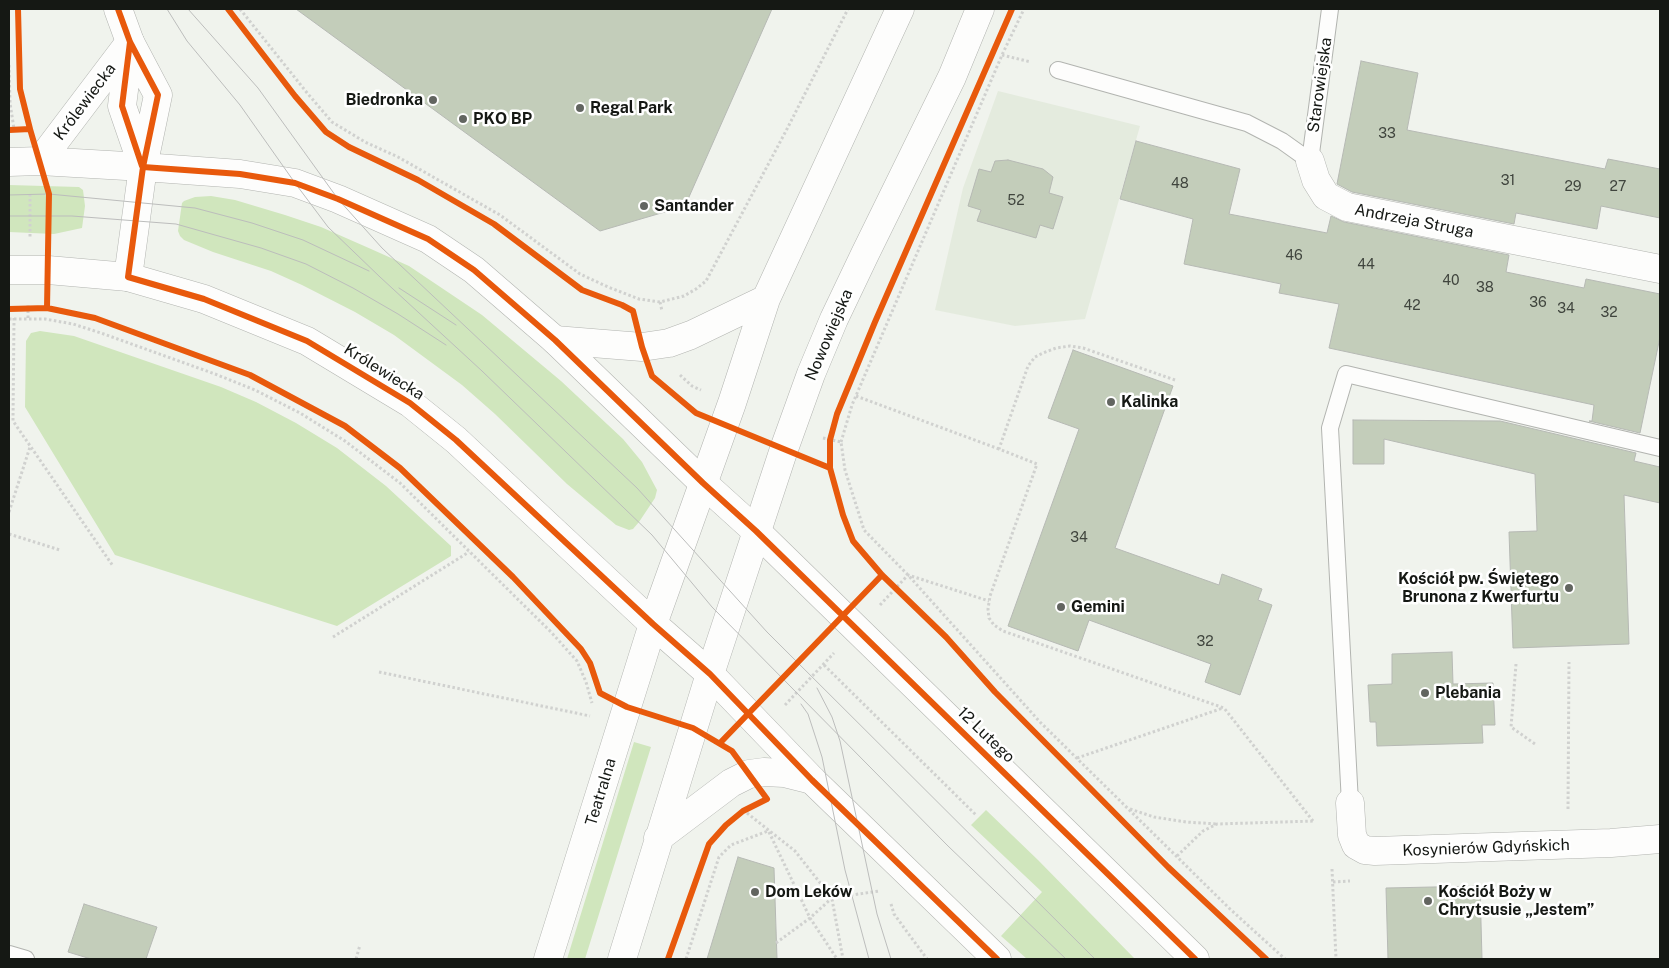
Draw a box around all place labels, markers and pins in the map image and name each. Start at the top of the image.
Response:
place label: Biedronka [345,90,423,110]
marker: Biedronka [427,94,439,106]
place label: Regal Park [590,98,673,118]
marker: Regal Park [574,102,586,114]
place label: PKO BP [473,109,532,129]
marker: PKO BP [457,113,469,125]
place label: Santander [654,196,734,216]
marker: Santander [638,200,650,212]
place label: Kalinka [1121,392,1178,412]
marker: Kalinka [1105,396,1117,408]
place label: Kościół pw. Świętego Brunona z Kwerfurtu [1398,569,1559,607]
marker: Kościół pw. Świętego Brunona z Kwerfurtu [1563,582,1575,594]
place label: Gemini [1071,597,1125,617]
marker: Gemini [1055,601,1067,613]
place label: Plebania [1435,683,1501,703]
marker: Plebania [1419,687,1431,699]
place label: Dom Leków [765,882,852,902]
place label: Kościół Boży w Chrytsusie „Jestem” [1438,882,1594,920]
marker: Dom Leków [749,886,761,898]
marker: Kościół Boży w Chrytsusie „Jestem” [1422,895,1434,907]

